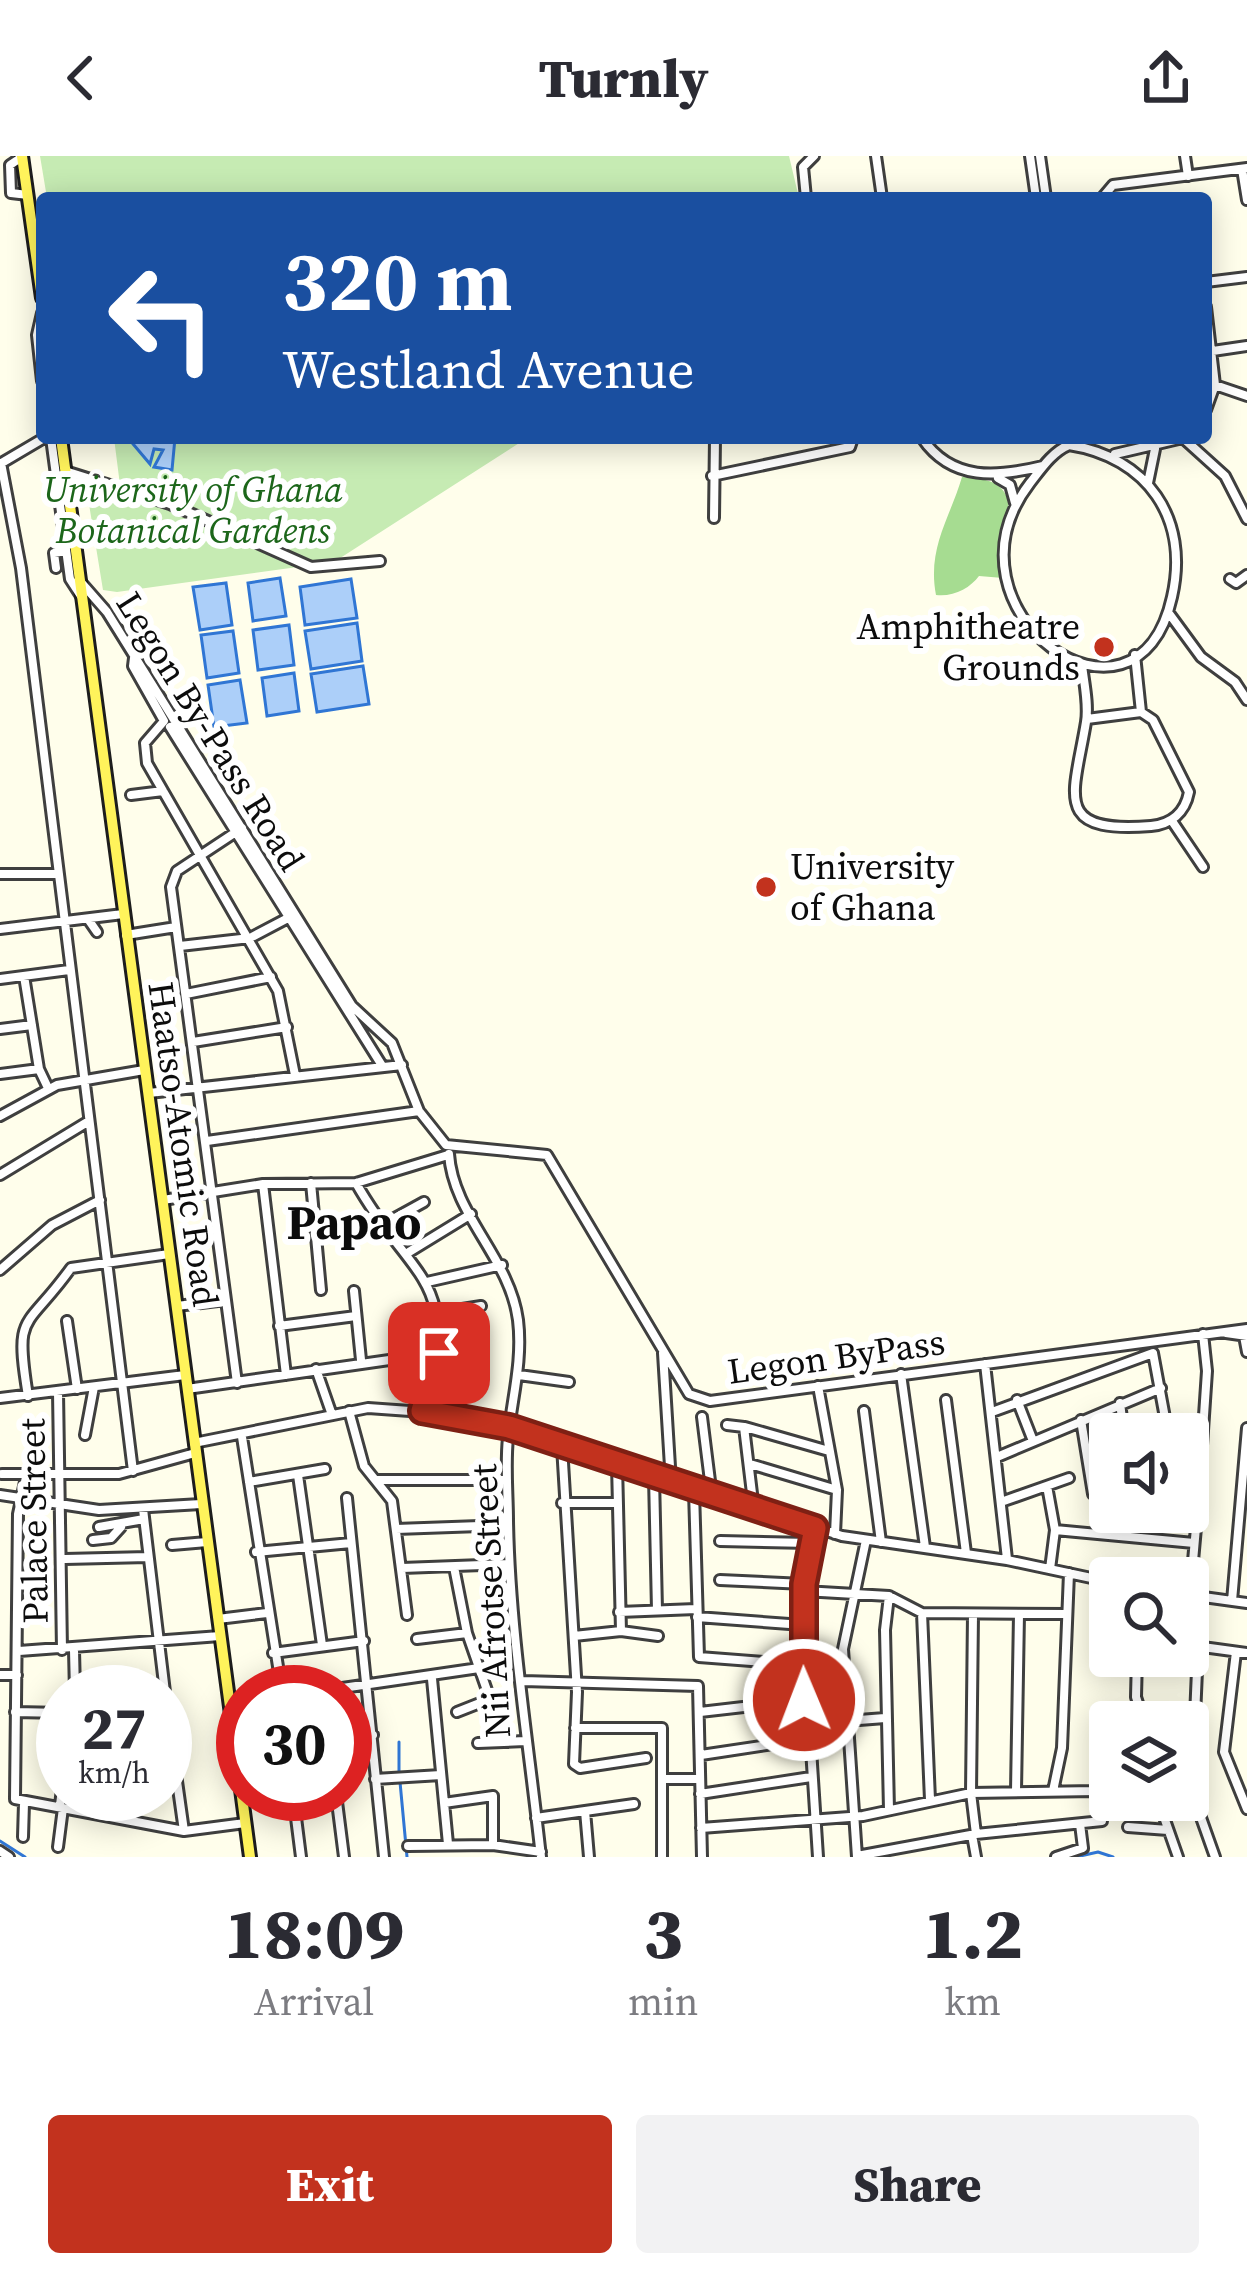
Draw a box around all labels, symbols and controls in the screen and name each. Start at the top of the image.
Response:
text: Turnly [539,41,708,115]
icon: back [48,45,114,111]
icon: share [1133,45,1199,111]
text: 320 m [282,223,513,338]
icon: left [84,240,240,396]
text: Westland Avenue [282,332,695,406]
park label: University of Ghana Botanical Gardens [43,465,343,555]
street label: Legon By-Pass Road [105,582,316,880]
place label: Amphitheatre Grounds [857,602,1080,692]
marker: Amphitheatre Grounds [1091,634,1117,660]
place label: University of Ghana [790,842,955,932]
marker: University of Ghana [753,874,779,900]
street label: Haatso-Atomic Road [136,979,231,1310]
district label: Papao [287,1189,421,1255]
pin [388,1302,490,1404]
street label: Legon ByPass [724,1317,948,1396]
icon: arrive [406,1320,472,1386]
map controls [1089,1413,1209,1821]
button: sound [1089,1413,1209,1533]
street label: Palace Street [7,1417,60,1624]
street label: Nii Afrotse Street [459,1462,522,1739]
button: search [1089,1557,1209,1677]
position arrow [741,1637,867,1763]
speed limit sign: 30 [216,1665,372,1821]
text: 27 [81,1687,147,1769]
button: layers [1089,1701,1209,1821]
text: km/h [78,1752,150,1793]
text: 18:09 [224,1883,404,1982]
text: 3 [643,1883,683,1982]
text: 1.2 [922,1883,1023,1982]
text: Arrival [254,1975,374,2028]
text: min [628,1975,698,2028]
text: km [944,1975,1001,2028]
button: Exit [48,2115,612,2253]
button: Share [636,2115,1199,2253]

